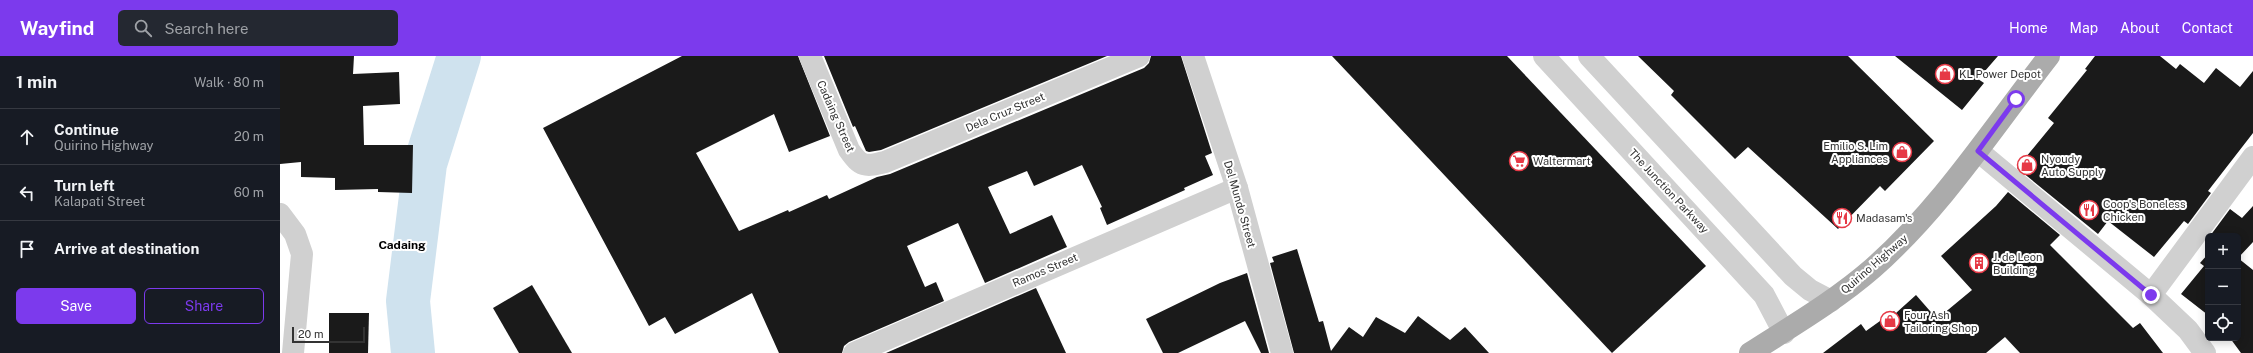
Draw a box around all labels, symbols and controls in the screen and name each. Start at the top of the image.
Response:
search box [118,10,398,46]
text: Wayfind [20,17,94,39]
icon: search [132,17,154,39]
text: Search here [164,20,249,37]
text: Home [2009,20,2048,36]
text: Map [2070,20,2098,36]
text: About [2120,20,2160,36]
text: Contact [2182,20,2233,36]
shop icon: KL Power Depot [1934,63,1956,85]
place label: KL Power Depot [1959,68,2041,80]
text: 1 min [16,72,57,92]
text: Walk · 80 m [194,75,264,90]
street label: Cadaing Street [815,78,857,154]
street label: Dela Cruz Street [964,90,1046,134]
route start [2007,90,2025,108]
text: Continue [54,121,119,138]
icon: ahead [16,126,38,148]
text: 20 m [234,129,264,144]
text: Quirino Highway [54,138,153,153]
place label: Emilio S. Lim Appliances [1823,140,1888,165]
shop icon: Emilio S. Lim Appliances [1891,141,1913,163]
street label: The Junction Parkway [1627,146,1711,236]
supermarket icon: Waltermart [1508,150,1530,172]
place label: Nyoudy Auto Supply [2041,153,2104,178]
shop icon: Nyoudy Auto Supply [2016,154,2038,176]
place label: Waltermart [1533,155,1591,167]
street label: Del Mundo Street [1222,159,1258,249]
text: Turn left [54,177,115,194]
icon: left [16,182,38,204]
text: 60 m [234,185,264,200]
text: Kalapati Street [54,194,145,209]
place label: Coop's Boneless Chicken [2103,198,2186,223]
restaurant icon: Coop's Boneless Chicken [2078,199,2100,221]
restaurant icon: Madasam's [1831,207,1853,229]
place label: Madasam's [1856,212,1913,224]
street label: Quirino Highway [1838,232,1910,296]
map controls [2205,233,2241,341]
button: + [2205,233,2241,269]
icon: arrive [16,238,38,260]
district label: Cadaing [378,238,426,252]
text: Arrive at destination [54,240,199,257]
street label: Ramos Street [1011,251,1079,289]
place label: J. de Leon Building [1993,251,2042,276]
building icon: J. de Leon Building [1968,252,1990,274]
button: − [2205,269,2241,305]
route end [2142,286,2160,304]
button: Save [16,288,136,324]
button: Share [144,288,264,324]
button: locate [2205,305,2241,341]
place label: Four Ash Tailoring Shop [1904,309,1978,334]
shop icon: Four Ash Tailoring Shop [1879,310,1901,332]
scale bar [292,325,365,344]
text: 20 m [298,328,323,340]

